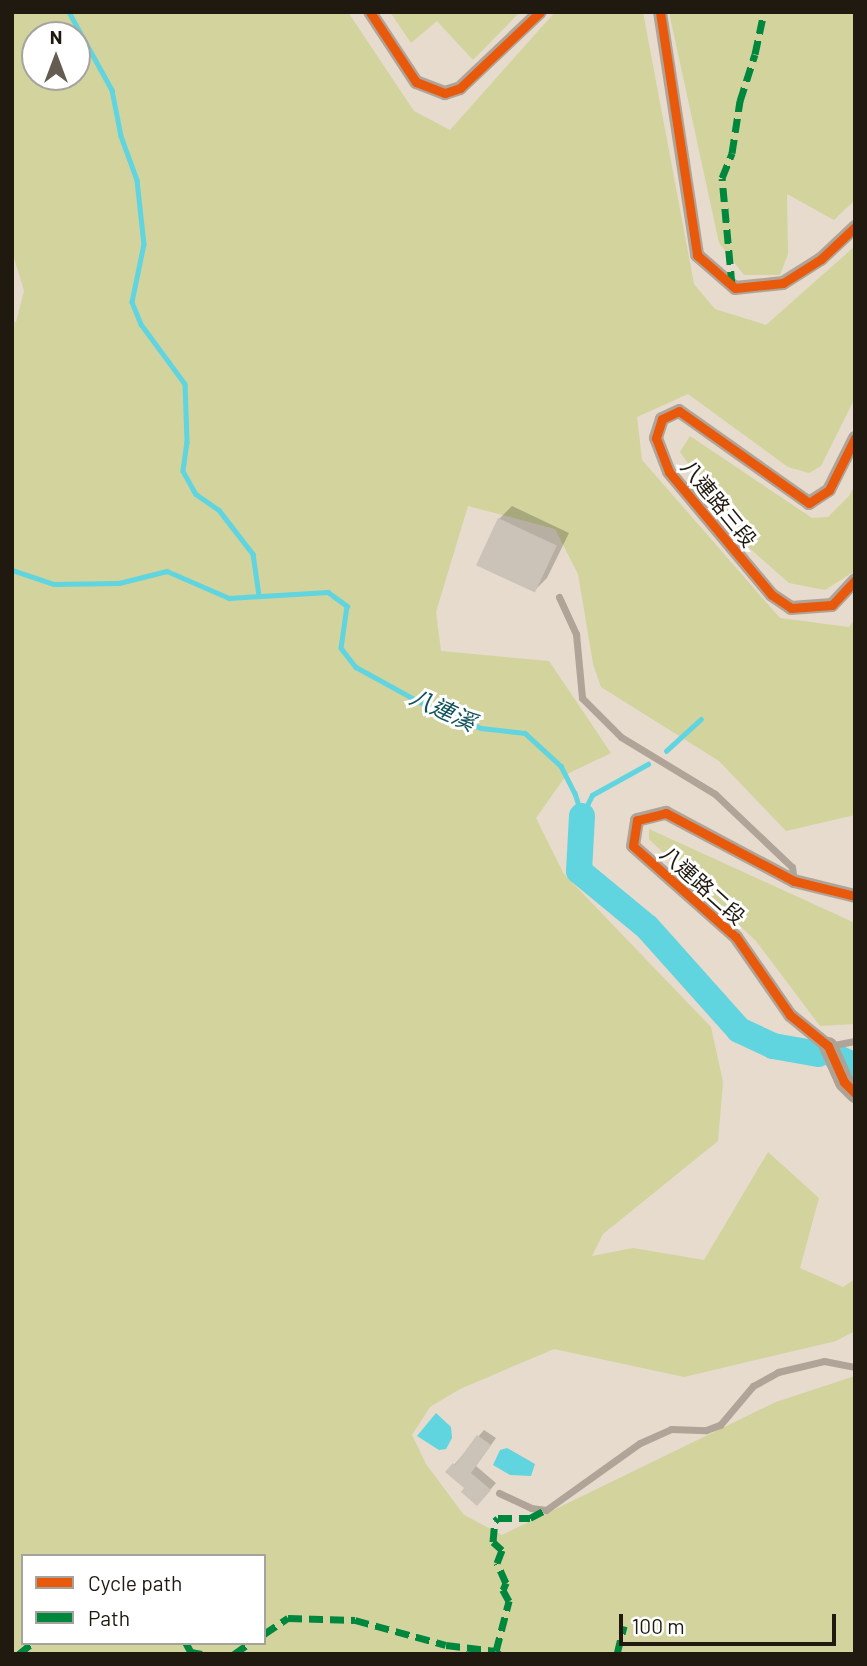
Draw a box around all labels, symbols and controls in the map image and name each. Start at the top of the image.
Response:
north arrow [21,21,91,91]
text: N [50,25,62,48]
street label: 八連路三段 [676,454,762,552]
water label: 八連溪 [406,682,480,736]
street label: 八連路二段 [656,841,750,929]
legend [21,1554,266,1645]
text: Cycle path [88,1570,182,1595]
scale bar [622,1600,839,1644]
text: Path [88,1605,130,1630]
text: 100 m [632,1613,685,1638]

